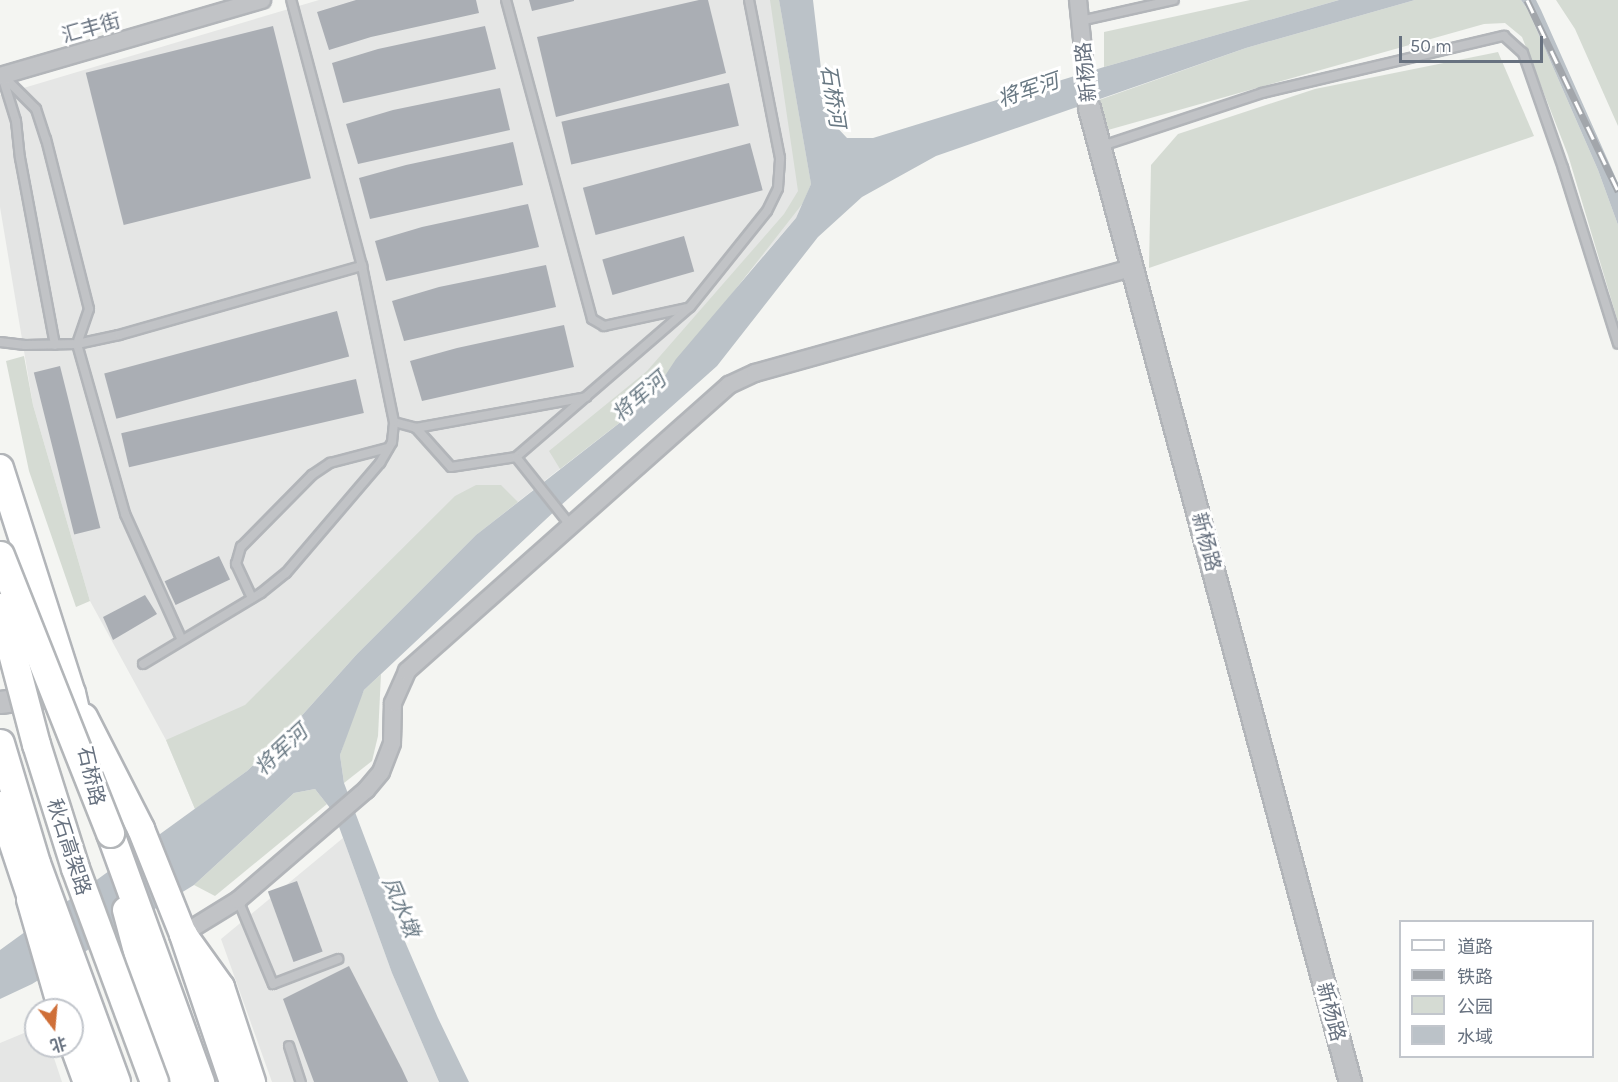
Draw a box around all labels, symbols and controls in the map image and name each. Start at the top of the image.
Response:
street label: 汇丰街 [59,8,123,48]
scale bar [1402,24,1546,62]
text: 50 m [1410,35,1452,57]
street label: 新杨路 [1071,41,1101,103]
water label: 石桥河 [816,63,850,129]
water label: 将军河 [994,68,1062,112]
water label: 将军河 [607,367,671,427]
street label: 新杨路 [1187,510,1225,574]
water label: 将军河 [249,719,313,781]
street label: 石桥路 [73,744,109,808]
street label: 秋石高架路 [42,796,96,898]
water label: 凤水墩 [377,873,425,941]
legend [1399,920,1594,1058]
text: 道路 [1457,936,1493,958]
text: 铁路 [1457,966,1493,988]
street label: 新杨路 [1312,980,1350,1044]
text: 公园 [1457,996,1493,1018]
north arrow [24,998,84,1058]
text: 水域 [1457,1026,1493,1048]
text: 北 [48,1033,69,1055]

